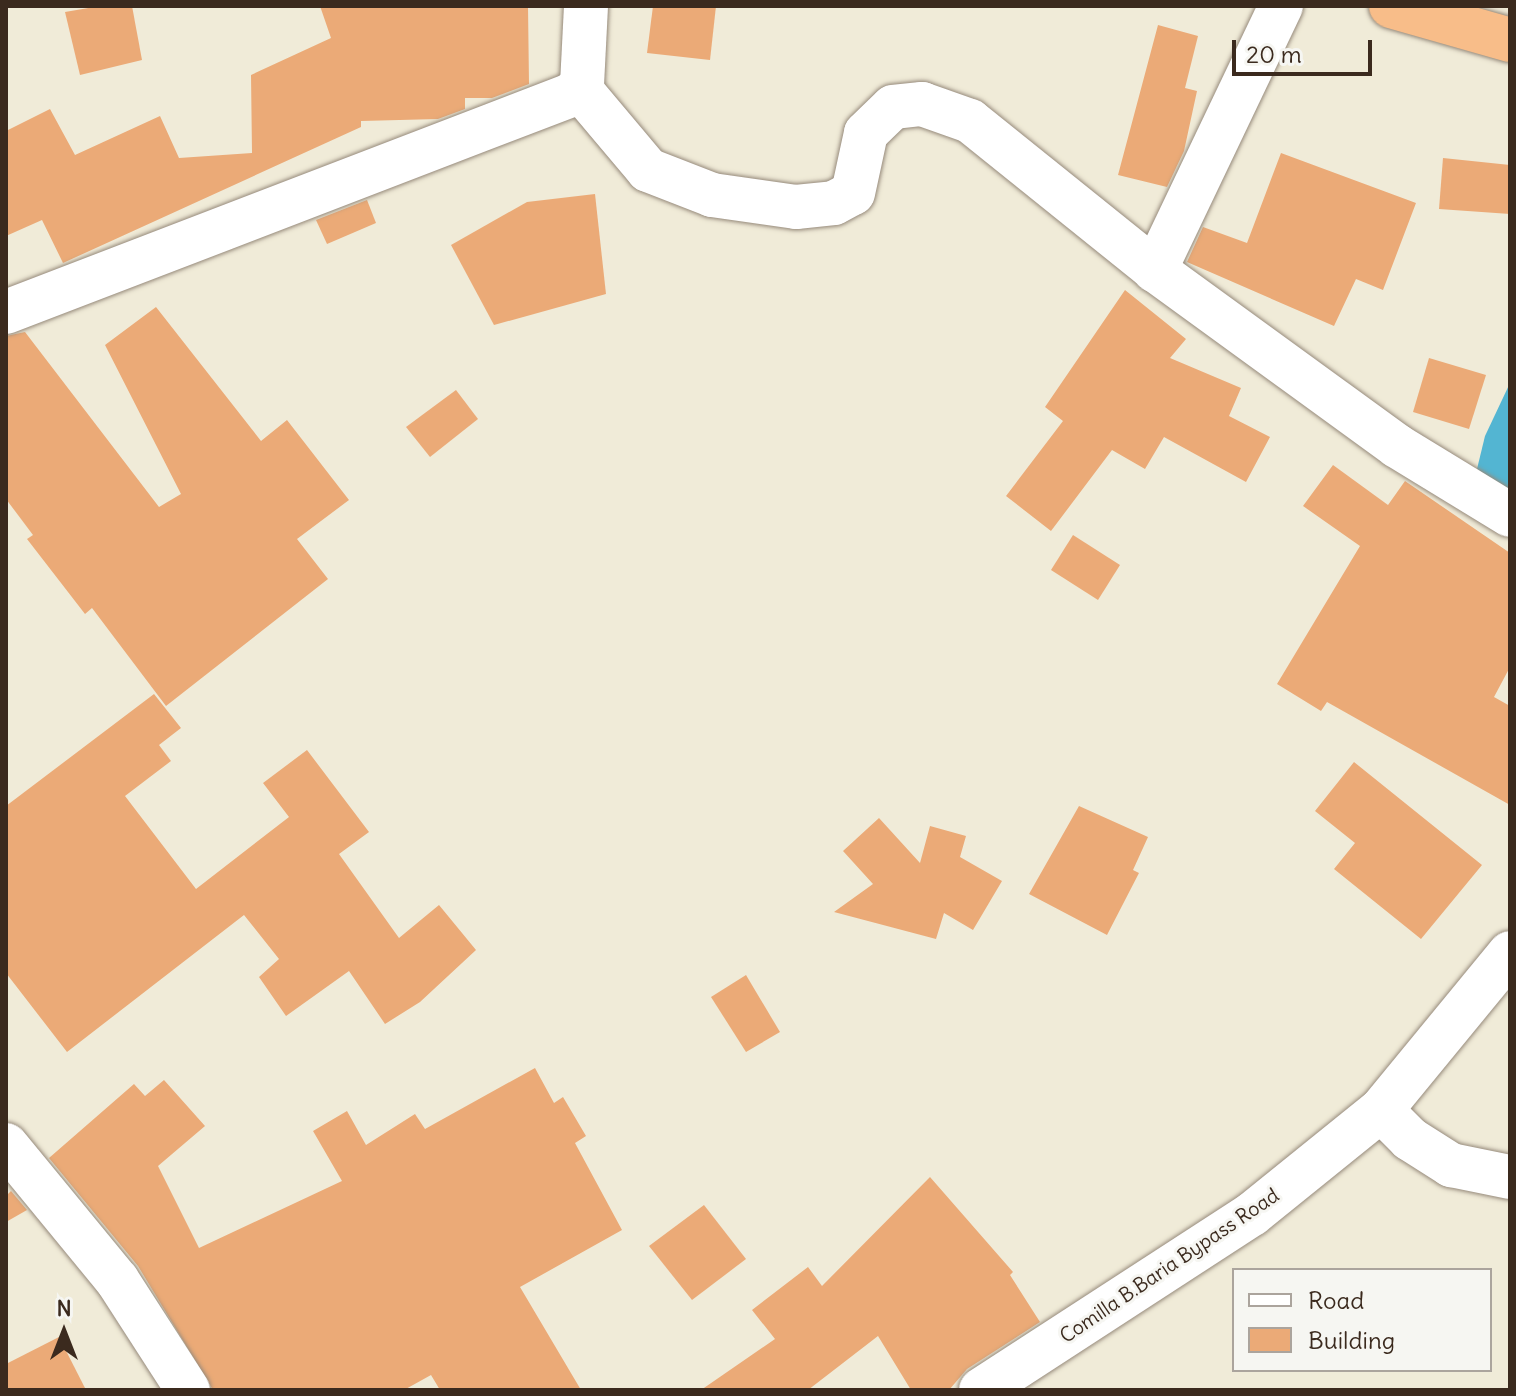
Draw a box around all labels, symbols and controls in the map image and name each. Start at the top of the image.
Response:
scale bar [1236,24,1376,74]
text: 20 m [1246,39,1302,69]
street label: Comilla B.Baria Bypass Road [1055,1183,1283,1347]
legend [1232,1268,1492,1372]
text: Road [1308,1285,1364,1315]
north arrow [24,1292,104,1372]
text: N [56,1294,72,1322]
text: Building [1308,1325,1395,1355]

